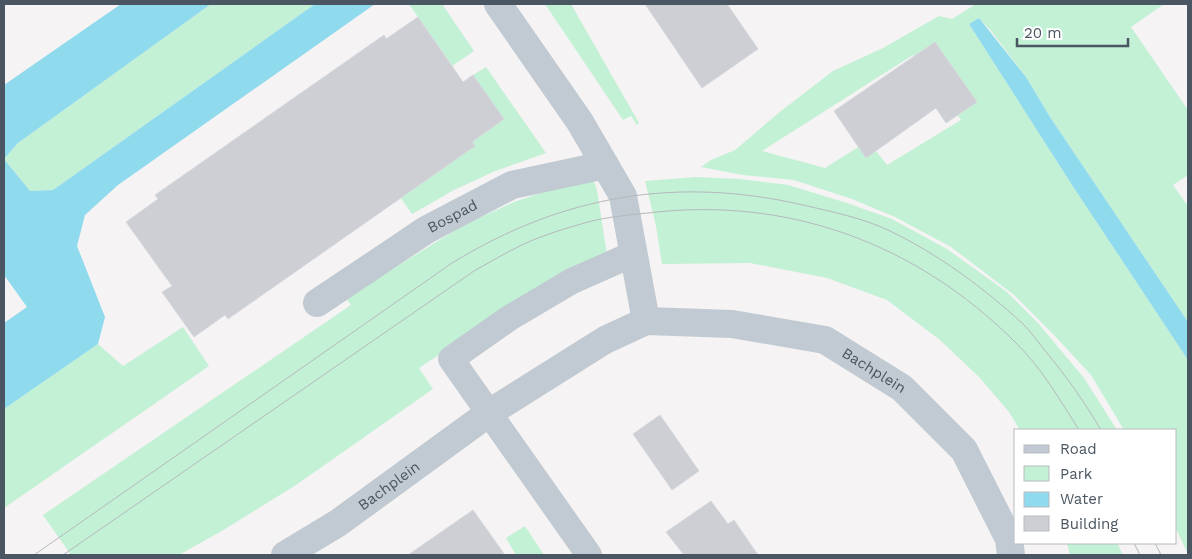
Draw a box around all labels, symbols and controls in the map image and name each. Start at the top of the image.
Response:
scale bar [1017,15,1128,47]
text: 20 m [1024,24,1062,42]
street label: Bospad [424,196,481,237]
street label: Bachplein [839,344,909,397]
legend [1014,429,1177,544]
text: Road [1060,440,1097,458]
street label: Bachplein [355,457,423,514]
text: Park [1060,465,1093,483]
text: Water [1060,490,1103,508]
text: Building [1060,515,1118,533]

